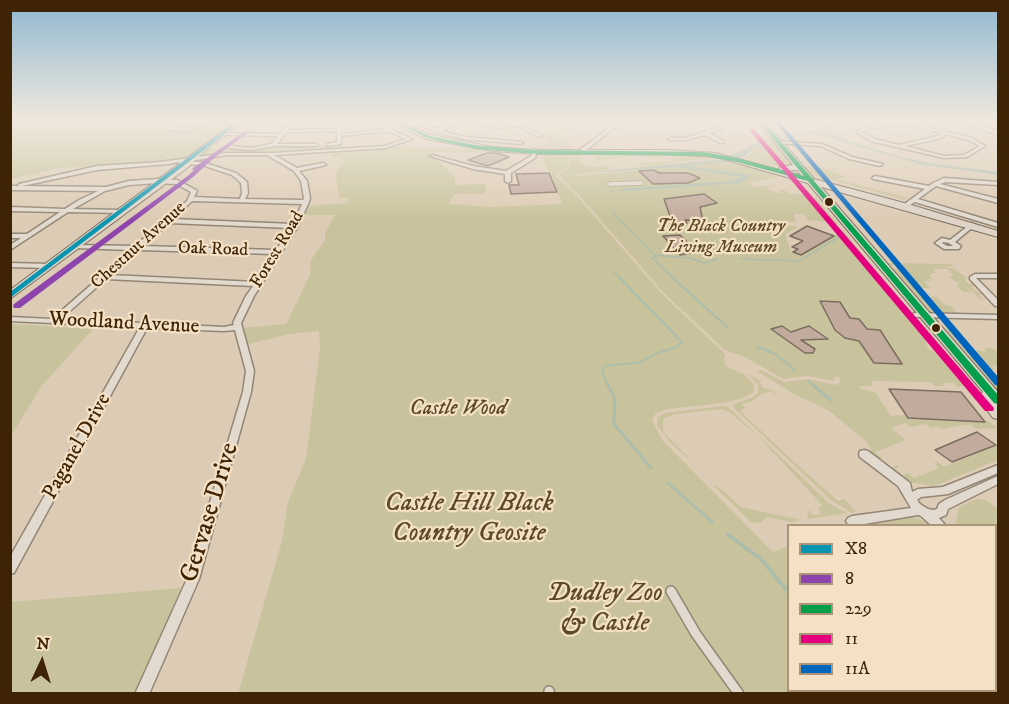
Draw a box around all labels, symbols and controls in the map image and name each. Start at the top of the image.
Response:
unlabelled marker [823,196,835,208]
street label: Chestnut Avenue [87,198,191,294]
street label: Forest Road [247,207,309,293]
park label: The Black Country Living Museum [657,216,785,258]
street label: Oak Road [177,238,249,262]
street label: Woodland Avenue [48,307,200,341]
unlabelled marker [930,322,942,334]
street label: Paganel Drive [39,390,117,504]
park label: Castle Wood [410,397,506,423]
street label: Gervase Drive [175,439,247,587]
park label: Castle Hill Black Country Geosite [384,489,554,550]
legend [787,524,997,692]
text: X8 [845,538,867,560]
text: 8 [845,568,854,590]
park label: Dudley Zoo & Castle [547,579,663,640]
text: 229 [845,598,872,620]
text: 11 [845,628,858,650]
north arrow [12,632,72,692]
text: N [36,634,50,654]
text: 11A [845,658,870,680]

